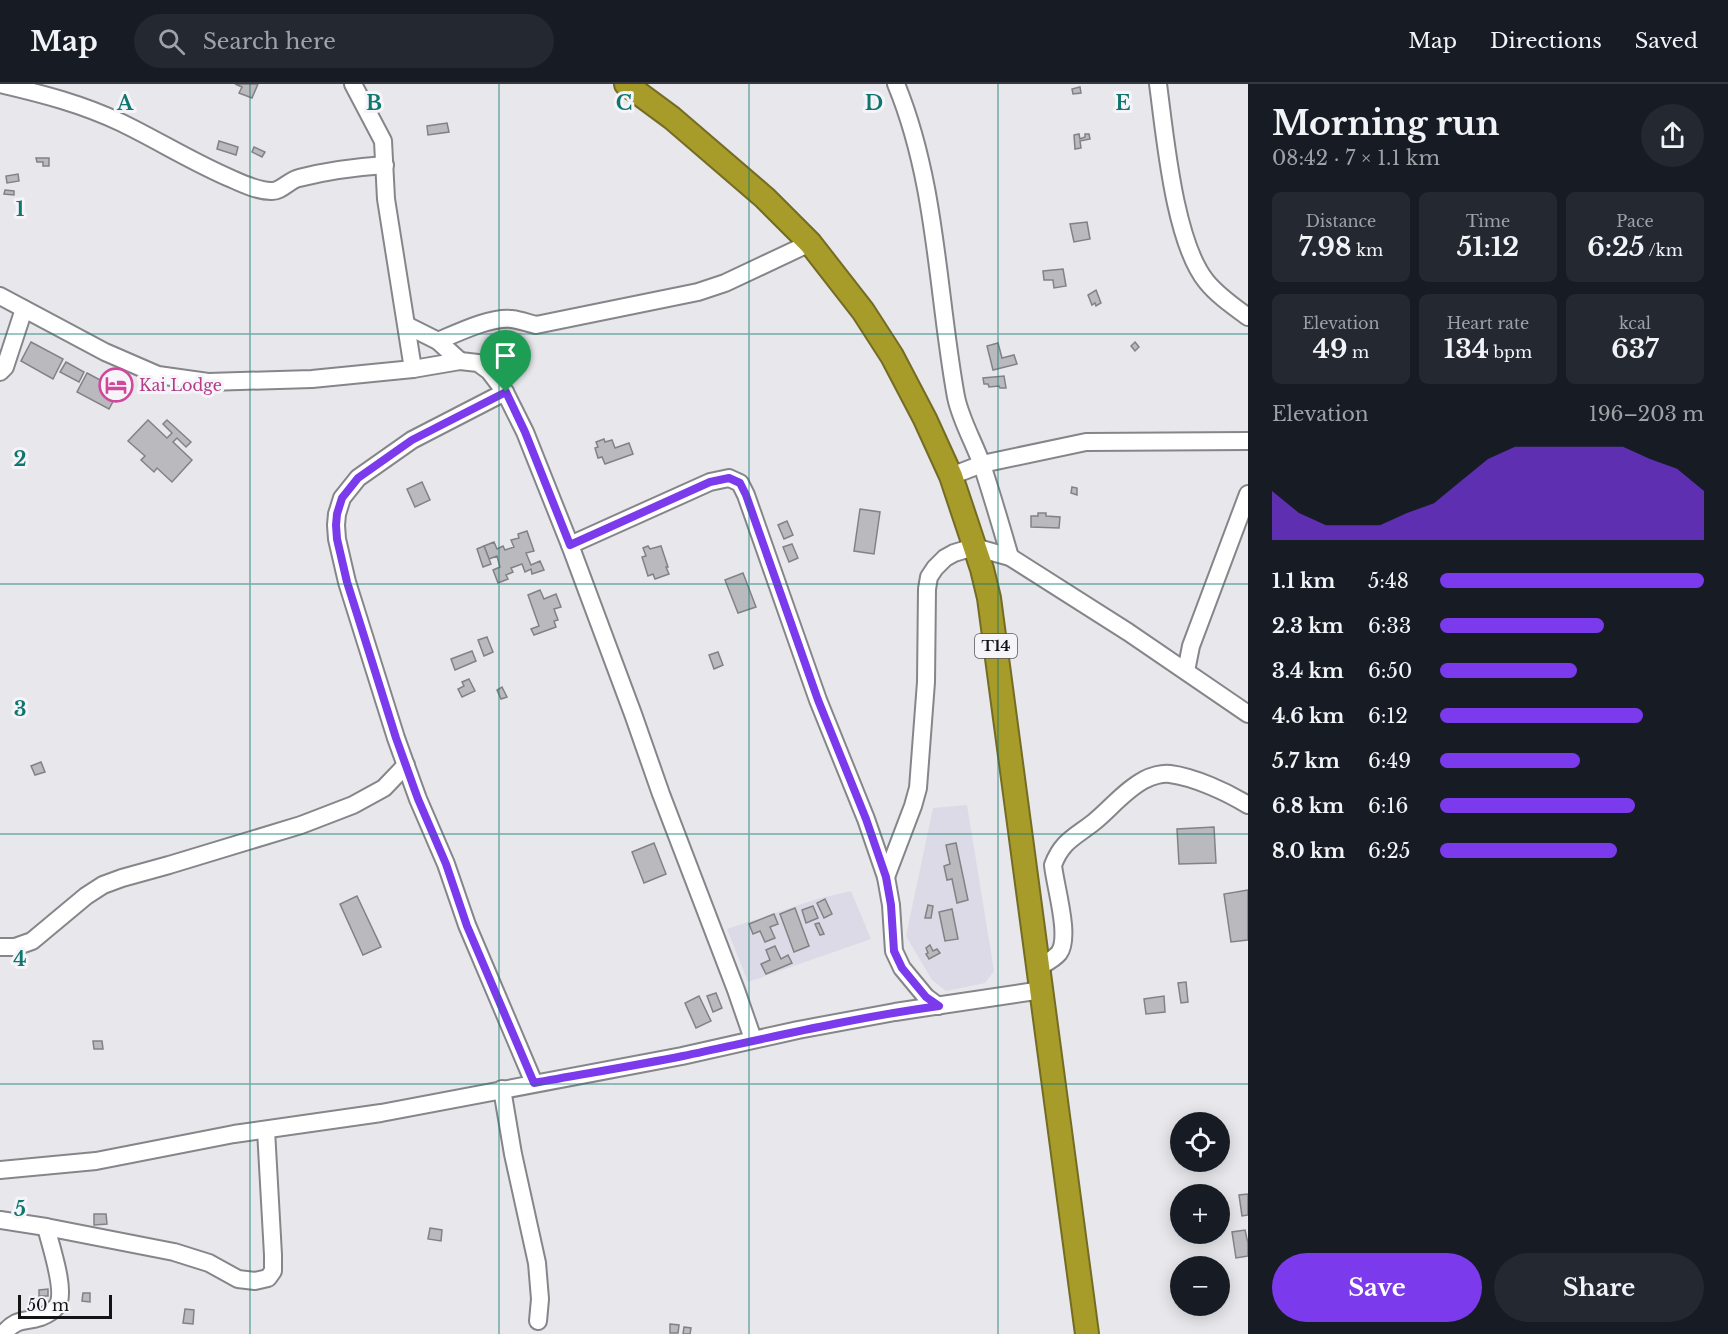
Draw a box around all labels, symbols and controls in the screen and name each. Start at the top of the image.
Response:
search box [134,14,554,68]
text: Map [30,24,98,59]
icon: search [155,25,188,58]
text: Search here [203,28,336,55]
text: Map [1408,28,1457,54]
text: Directions [1490,28,1602,54]
text: Saved [1635,28,1698,54]
text: A [116,91,134,115]
text: B [366,91,382,115]
text: C [616,91,632,115]
text: D [865,91,883,115]
text: E [1115,91,1131,115]
text: Morning run [1272,103,1500,144]
button: share [1641,104,1704,167]
text: 08:42 · 7 × 1.1 km [1272,146,1440,170]
text: 1 [16,197,25,221]
text: Distance [1306,211,1376,231]
text: Time [1466,211,1510,231]
text: Pace [1616,211,1654,231]
text: 7.98 [1299,231,1352,263]
text: 51:12 [1457,231,1519,263]
text: 6:25 [1587,231,1644,263]
text: km [1352,240,1383,260]
text: /km [1644,240,1683,260]
text: Elevation [1302,313,1380,333]
text: Heart rate [1447,313,1529,333]
text: kcal [1619,313,1651,333]
pin [480,330,531,392]
text: 49 [1313,333,1348,365]
text: 134 [1444,333,1489,365]
text: 637 [1611,333,1659,365]
icon: arrive [489,339,522,372]
text: m [1348,342,1369,362]
text: bpm [1489,342,1532,362]
hotel icon: Kai Lodge [98,367,134,403]
place label: Kai Lodge [139,375,222,395]
text: Elevation [1272,402,1369,426]
text: 196–203 m [1589,402,1704,426]
text: 2 [13,447,27,471]
text: 1.1 km [1272,569,1335,593]
text: 5:48 [1368,569,1409,593]
text: 2.3 km [1272,614,1344,638]
text: 6:33 [1368,614,1411,638]
road number: T14 [975,634,1017,658]
text: 3.4 km [1272,659,1344,683]
text: 6:50 [1368,659,1412,683]
text: 3 [14,697,26,721]
text: 4.6 km [1272,704,1344,728]
text: 6:12 [1368,704,1408,728]
text: 5.7 km [1272,749,1340,773]
text: 6:49 [1368,749,1411,773]
text: 6.8 km [1272,794,1344,818]
text: 6:16 [1368,794,1408,818]
text: 8.0 km [1272,839,1345,863]
text: 6:25 [1368,839,1410,863]
text: 4 [13,947,27,971]
map controls [1170,1112,1230,1316]
button: locate [1170,1112,1230,1172]
button: + [1170,1184,1230,1244]
text: 5 [14,1197,26,1221]
button: Save [1272,1253,1482,1322]
button: Share [1494,1253,1704,1322]
button: − [1170,1256,1230,1316]
scale bar [18,1292,112,1320]
text: 50 m [27,1295,69,1315]

